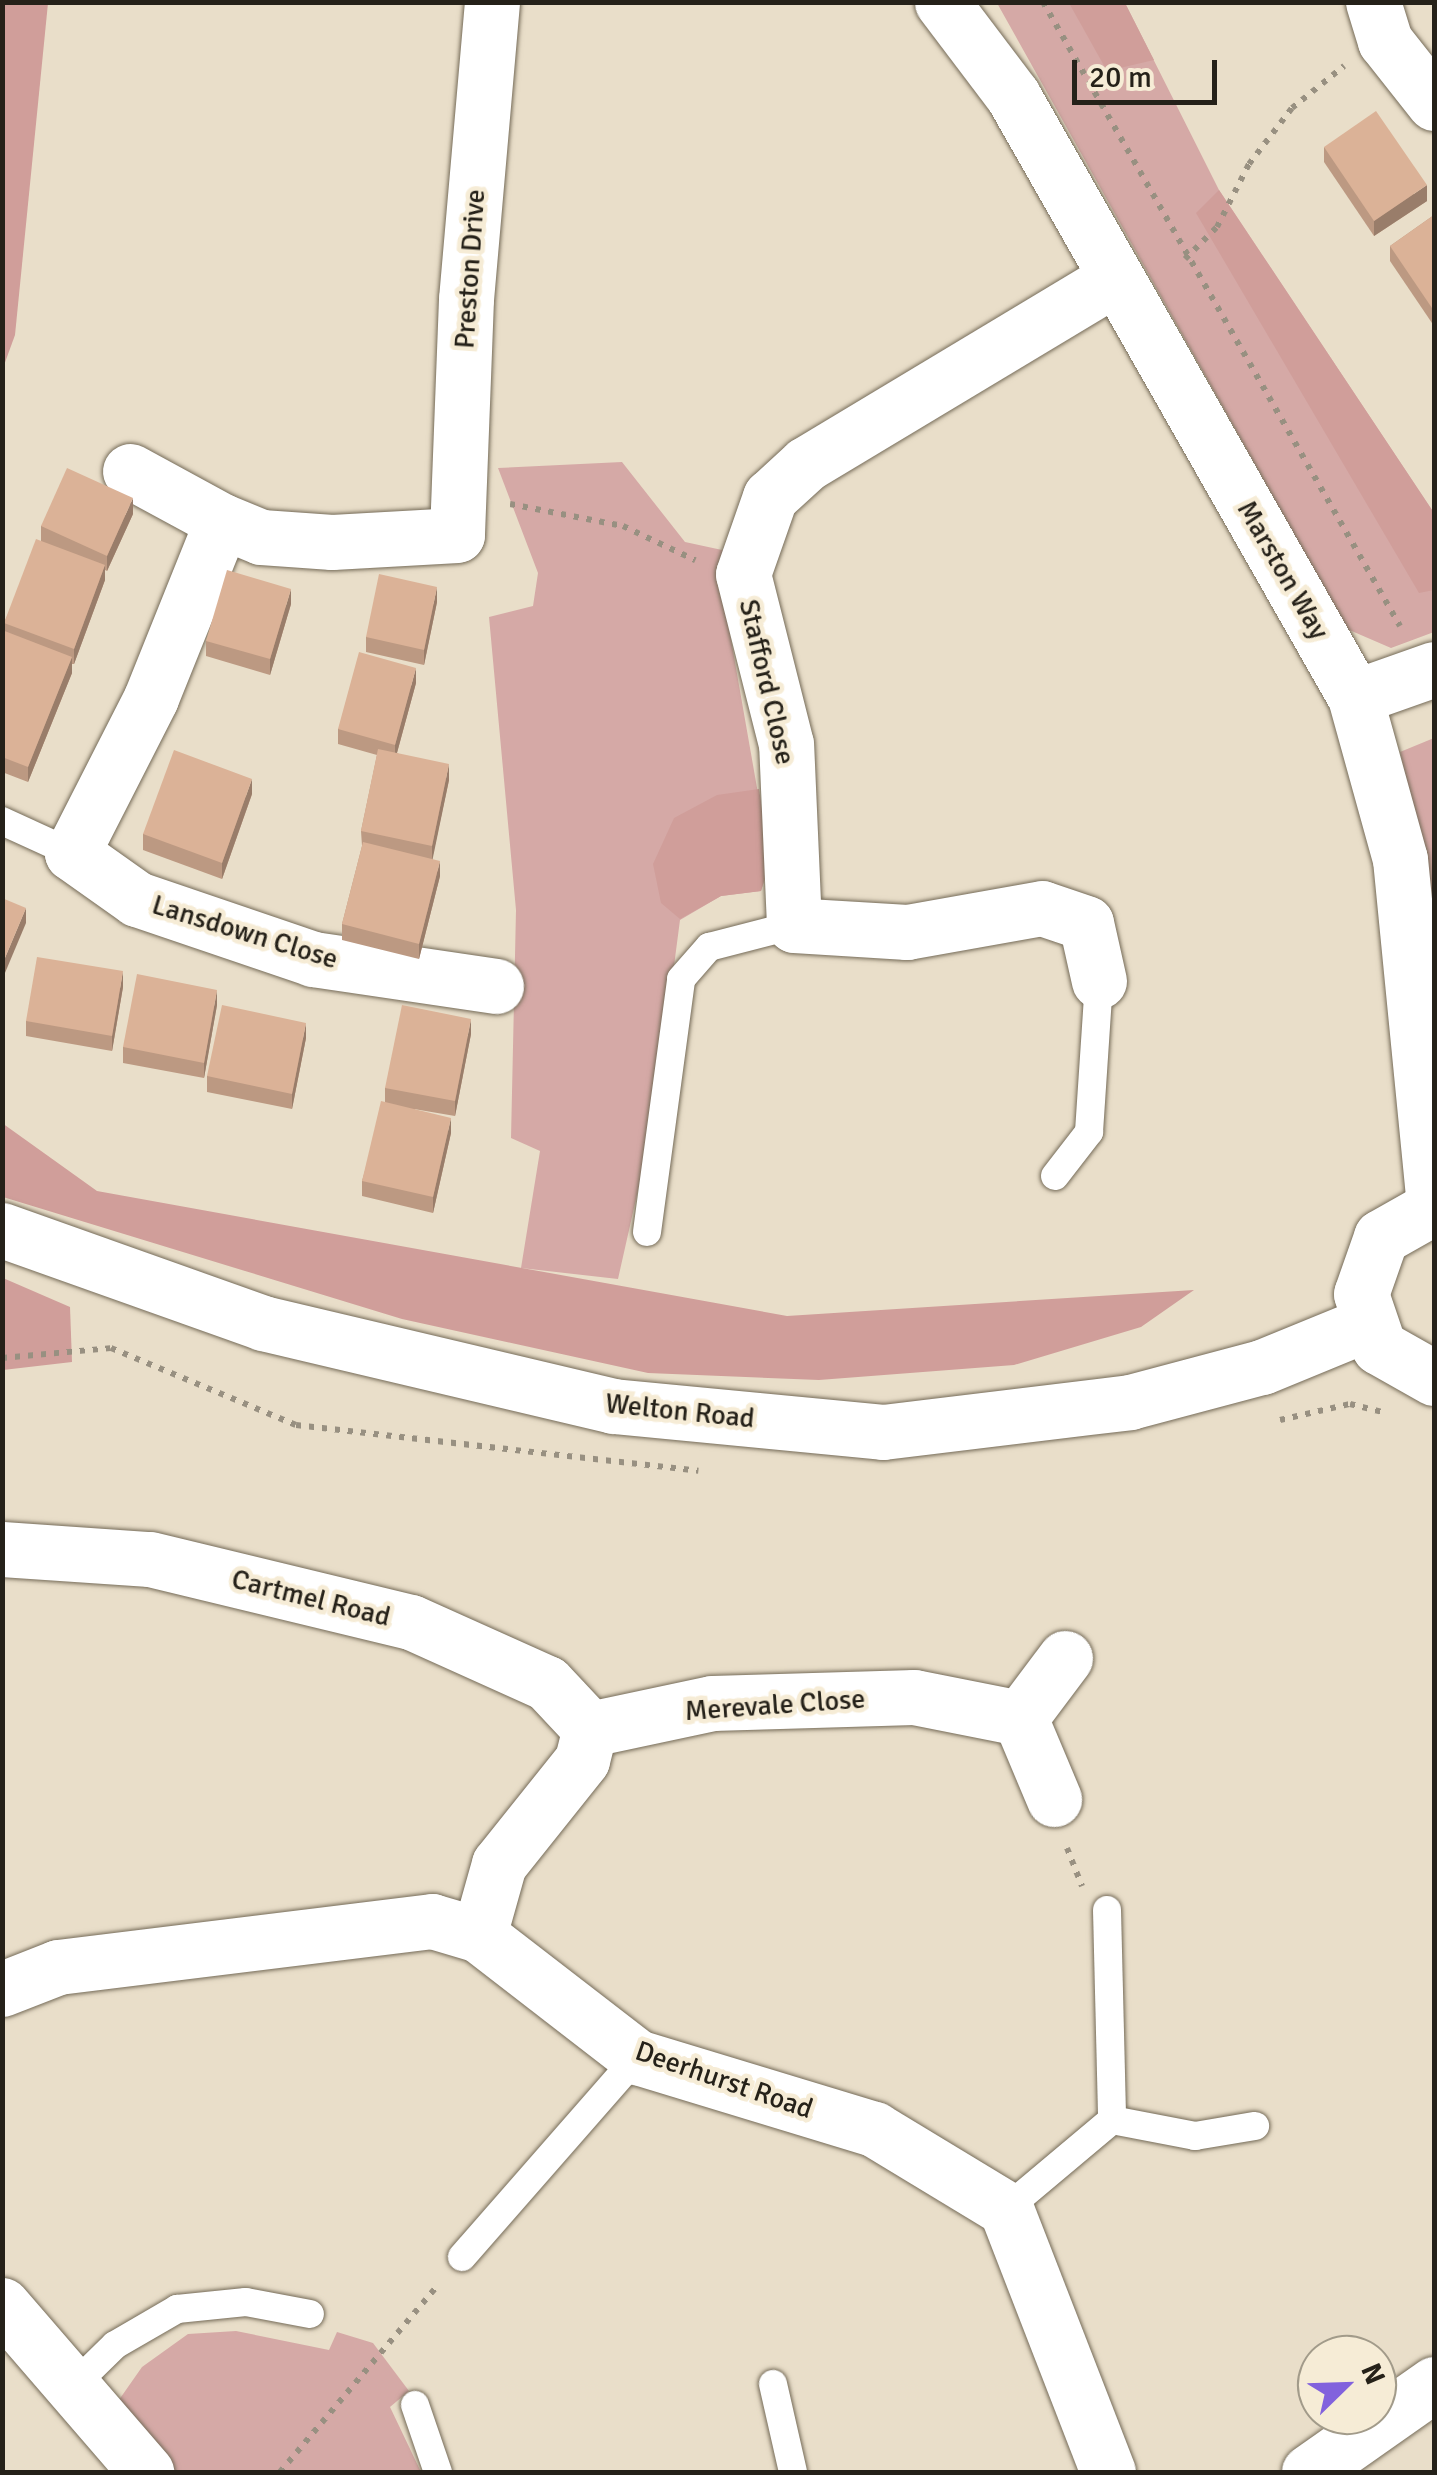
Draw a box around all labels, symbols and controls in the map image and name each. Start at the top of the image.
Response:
scale bar [1077,40,1222,102]
text: 20 m [1089,59,1152,96]
street label: Preston Drive [448,188,492,350]
street label: Marston Way [1230,495,1336,645]
street label: Stafford Close [732,596,802,768]
street label: Lansdown Close [148,888,342,976]
street label: Welton Road [604,1386,756,1436]
street label: Cartmel Road [228,1562,394,1634]
street label: Merevale Close [684,1682,866,1728]
street label: Deerhurst Road [631,2034,817,2126]
north arrow [1297,2335,1397,2435]
text: N [1353,2358,1392,2390]

